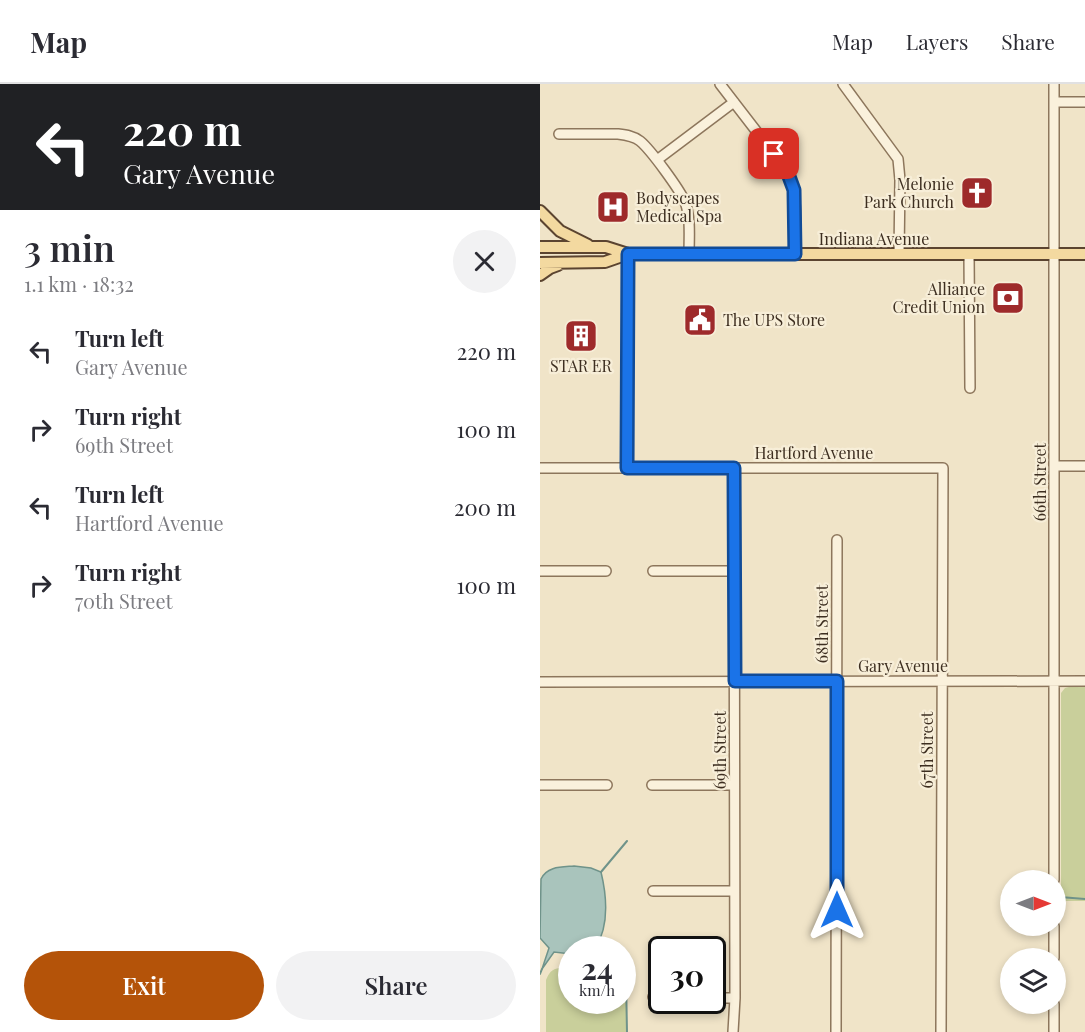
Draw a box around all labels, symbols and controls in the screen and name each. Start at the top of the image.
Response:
text: Map [30,23,87,60]
text: Map [832,27,873,55]
text: Layers [906,27,968,55]
text: Share [1001,27,1055,55]
text: 220 m [123,101,242,157]
icon: left [24,108,102,186]
pin [748,128,799,179]
icon: arrive [757,137,790,170]
text: Gary Avenue [123,155,275,191]
place label: Melonie Park Church [864,173,955,212]
church icon: Melonie Park Church [959,175,995,211]
place label: Bodyscapes Medical Spa [636,187,722,226]
hospital icon: Bodyscapes Medical Spa [595,189,631,225]
text: 3 min [24,223,115,271]
street label: Indiana Avenue [819,228,929,249]
button: close [453,230,516,293]
text: 1.1 km · 18:32 [24,270,134,297]
place label: Alliance Credit Union [893,278,985,317]
bank icon: Alliance Credit Union [990,280,1026,316]
public building icon: The UPS Store [682,302,718,338]
place label: The UPS Store [723,309,825,330]
building icon: STAR ER [563,318,599,354]
text: Turn left [75,323,164,353]
icon: left [24,335,57,368]
text: 220 m [457,336,516,366]
text: Gary Avenue [75,353,188,380]
place label: STAR ER [550,355,613,376]
text: Turn right [75,401,181,431]
icon: right [24,413,57,446]
text: 100 m [456,414,516,444]
text: 69th Street [75,431,173,458]
street label: Hartford Avenue [755,442,873,463]
street label: 66th Street [1029,442,1050,521]
text: Turn left [75,479,164,509]
icon: left [24,491,57,524]
text: 200 m [454,492,516,522]
text: Hartford Avenue [75,509,224,536]
text: Turn right [75,557,181,587]
icon: right [24,569,57,602]
text: 100 m [456,570,516,600]
street label: 68th Street [811,584,832,663]
text: 70th Street [75,587,173,614]
street label: Gary Avenue [858,655,948,676]
street label: 69th Street [709,710,730,789]
street label: 67th Street [916,711,937,788]
north arrow [1000,870,1066,936]
map controls [1000,870,1066,1014]
position arrow [805,878,869,942]
speed limit sign: 30 [648,936,726,1014]
text: 24 [581,948,613,988]
button: layers [1000,948,1066,1014]
button: Exit [24,951,264,1020]
button: Share [276,951,516,1020]
text: km/h [579,980,615,1000]

